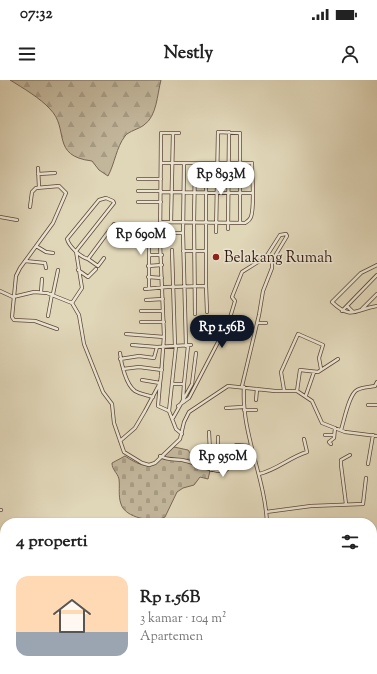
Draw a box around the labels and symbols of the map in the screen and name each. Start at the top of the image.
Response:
pin: Rp 893M [184,162,258,196]
pin: Rp 690M [104,222,178,256]
place label: Belakang Rumah [224,248,333,269]
marker: Belakang Rumah [211,252,221,262]
pin: Rp 1.56B [181,315,263,349]
pin: Rp 950M [186,444,260,478]

